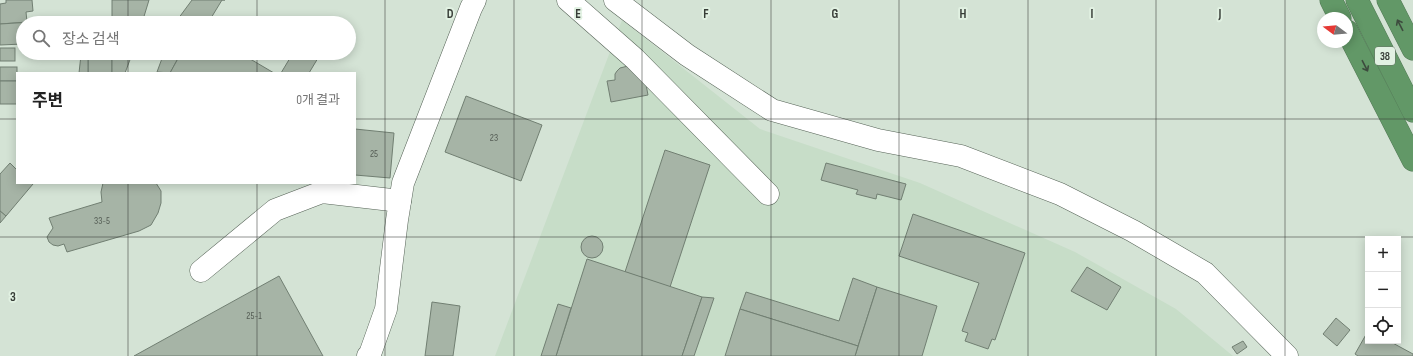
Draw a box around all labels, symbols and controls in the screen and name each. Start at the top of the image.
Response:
text: D [447,6,454,22]
text: E [575,6,581,22]
text: F [703,6,709,22]
text: G [832,6,839,22]
text: H [960,6,967,22]
text: I [1091,6,1094,22]
text: J [1218,6,1222,22]
north arrow [1317,12,1353,48]
search box [16,16,356,60]
one-way arrow [1396,19,1404,31]
icon: search [30,27,52,49]
text: 장소 검색 [62,30,120,49]
road number: 38 [1375,47,1395,65]
one-way arrow [1362,60,1369,72]
text: 주변 [32,91,63,111]
text: 0개 결과 [296,92,340,108]
house number: 23 [490,132,498,144]
house number: 25 [370,148,378,160]
house number: 33-5 [94,215,110,227]
map controls [1365,236,1401,344]
button: + [1365,236,1401,272]
button: − [1365,272,1401,308]
text: 3 [10,289,16,305]
button: locate [1365,308,1401,344]
house number: 25-1 [246,310,262,322]

